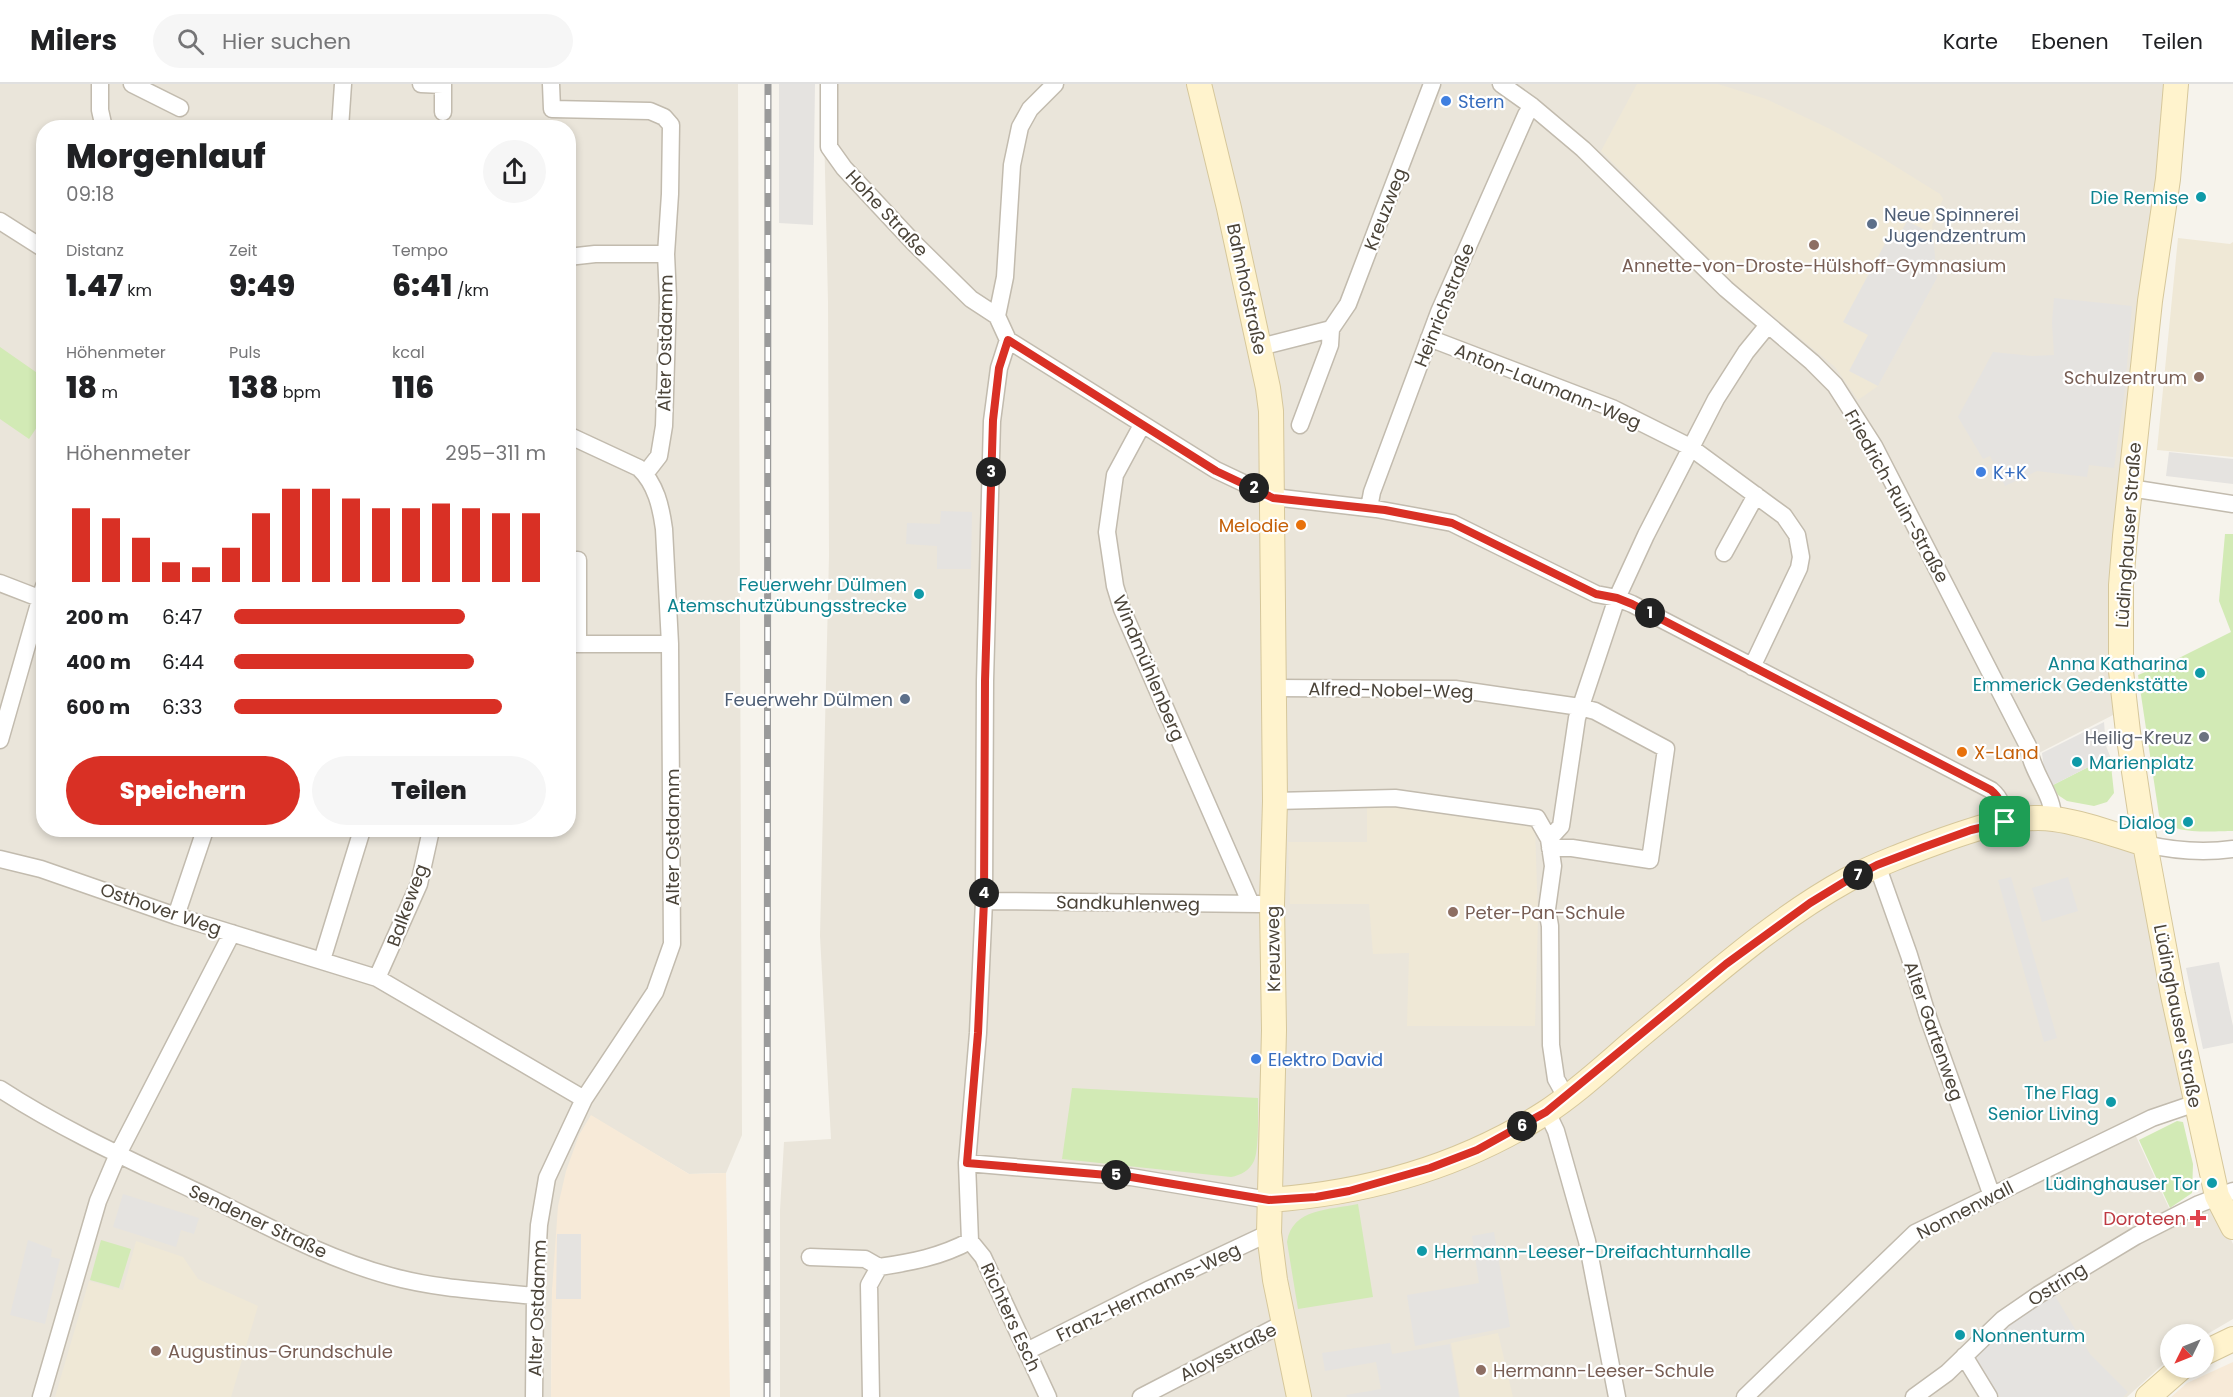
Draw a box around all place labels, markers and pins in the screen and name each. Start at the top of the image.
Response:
place label: Stern [1458,89,1505,114]
marker: Stern [1439,94,1453,108]
place label: Die Remise [2090,185,2189,210]
marker: Die Remise [2194,190,2208,204]
place label: Neue Spinnerei Jugendzentrum [1884,202,2026,248]
marker: Neue Spinnerei Jugendzentrum [1865,217,1879,231]
marker: Annette-von-Droste-Hülshoff-Gymnasium [1807,238,1821,252]
place label: Annette-von-Droste-Hülshoff-Gymnasium [1622,253,2006,278]
place label: Schulzentrum [2064,365,2187,390]
marker: Schulzentrum [2192,370,2206,384]
pin: 3 [976,457,1006,487]
place label: K+K [1993,460,2027,485]
marker: K+K [1974,465,1988,479]
pin: 2 [1239,473,1269,503]
place label: Melodie [1219,513,1289,538]
marker: Melodie [1294,518,1308,532]
place label: Feuerwehr Dülmen Atemschutzübungsstrecke [667,572,907,618]
marker: Feuerwehr Dülmen Atemschutzübungsstrecke [912,587,926,601]
pin: 1 [1635,598,1665,628]
place label: Anna Katharina Emmerick Gedenkstätte [1973,651,2188,697]
marker: Anna Katharina Emmerick Gedenkstätte [2193,666,2207,680]
place label: Feuerwehr Dülmen [725,687,893,712]
marker: Feuerwehr Dülmen [898,692,912,706]
place label: Heilig-Kreuz [2085,725,2192,750]
marker: Heilig-Kreuz [2197,730,2211,744]
place label: X-Land [1974,740,2039,765]
marker: X-Land [1955,745,1969,759]
place label: Marienplatz [2089,750,2194,775]
marker: Marienplatz [2070,755,2084,769]
pin [1979,796,2030,847]
place label: Dialog [2119,810,2176,835]
marker: Dialog [2181,815,2195,829]
pin: 7 [1843,860,1873,890]
pin: 4 [969,878,999,908]
place label: Peter-Pan-Schule [1465,900,1625,925]
marker: Peter-Pan-Schule [1446,905,1460,919]
place label: Elektro David [1268,1047,1383,1072]
marker: Elektro David [1249,1052,1263,1066]
place label: The Flag Senior Living [1988,1080,2099,1126]
marker: The Flag Senior Living [2104,1095,2118,1109]
pin: 6 [1507,1111,1537,1141]
pin: 5 [1101,1160,1131,1190]
place label: Lüdinghauser Tor [2045,1171,2200,1196]
marker: Lüdinghauser Tor [2205,1176,2219,1190]
place label: Doroteen [2103,1206,2186,1231]
marker: Doroteen [2191,1211,2205,1225]
place label: Hermann-Leeser-Dreifachturnhalle [1434,1239,1751,1264]
marker: Hermann-Leeser-Dreifachturnhalle [1415,1244,1429,1258]
place label: Nonnenturm [1972,1323,2085,1348]
marker: Nonnenturm [1953,1328,1967,1342]
place label: Augustinus-Grundschule [168,1339,393,1364]
marker: Augustinus-Grundschule [149,1344,163,1358]
place label: Hermann-Leeser-Schule [1493,1358,1714,1383]
marker: Hermann-Leeser-Schule [1474,1363,1488,1377]

